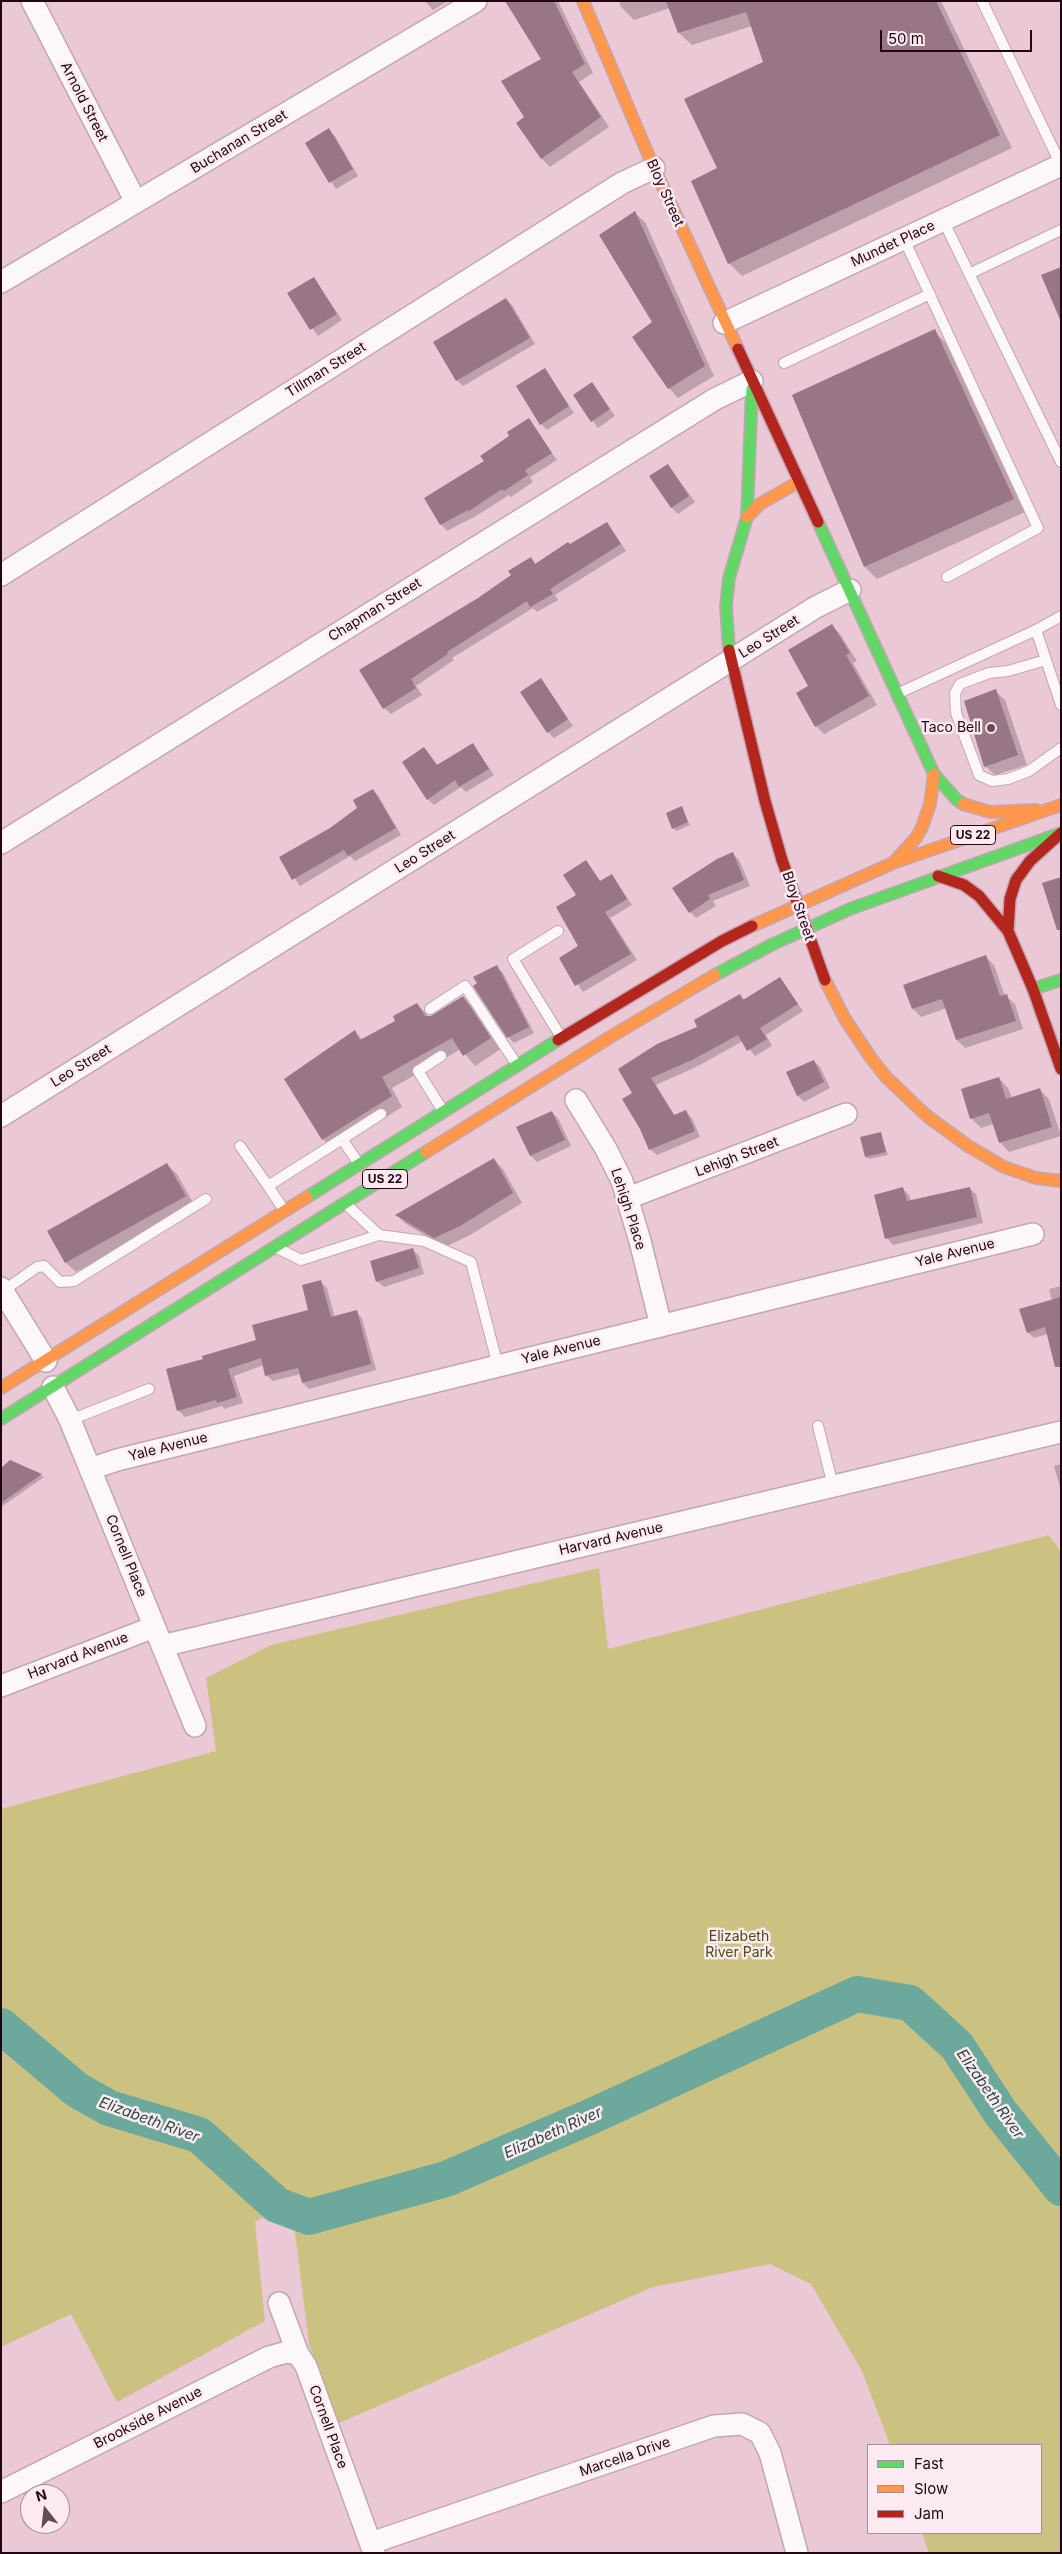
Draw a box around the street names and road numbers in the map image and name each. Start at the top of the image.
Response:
street label: Arnold Street [57,59,111,145]
street label: Buchanan Street [188,107,290,177]
street label: Bloy Street [643,157,687,229]
street label: Mundet Place [848,217,938,271]
street label: Tillman Street [283,339,369,401]
street label: Chapman Street [325,575,425,645]
street label: Leo Street [736,612,802,662]
road number: US 22 [950,826,996,844]
street label: Leo Street [392,827,458,877]
street label: Bloy Street [778,869,818,943]
street label: Leo Street [48,1041,114,1091]
street label: Lehigh Street [693,1133,781,1181]
street label: Lehigh Place [607,1166,649,1252]
road number: US 22 [362,1170,408,1188]
street label: Yale Avenue [914,1235,996,1271]
street label: Yale Avenue [520,1332,602,1368]
street label: Yale Avenue [127,1429,209,1465]
street label: Cornell Place [102,1512,150,1600]
street label: Harvard Avenue [557,1519,665,1559]
street label: Harvard Avenue [25,1629,131,1683]
street label: Brookside Avenue [91,2383,205,2453]
street label: Cornell Place [305,2383,351,2471]
street label: Marcella Drive [577,2434,673,2480]

